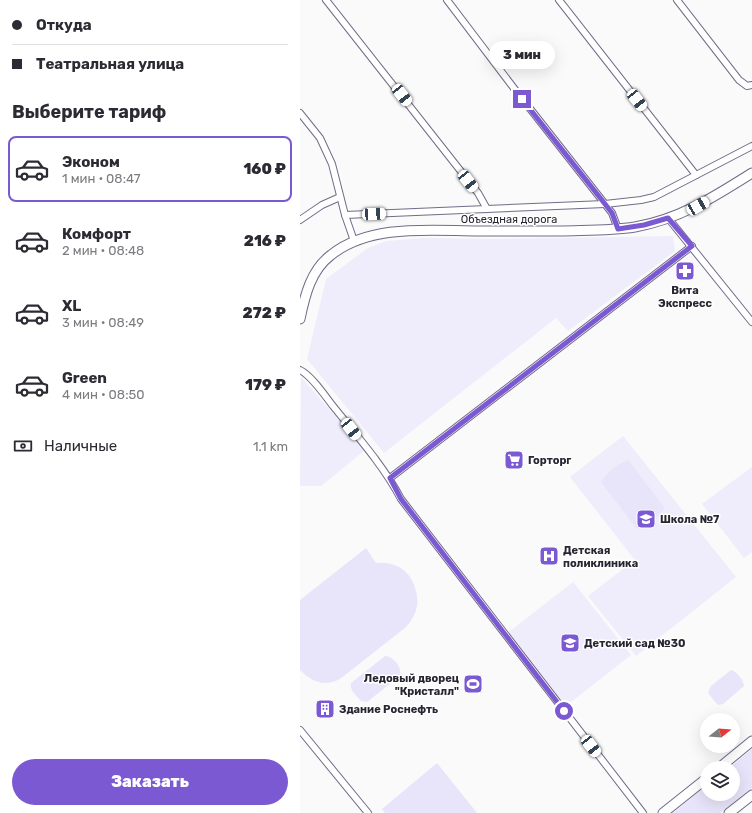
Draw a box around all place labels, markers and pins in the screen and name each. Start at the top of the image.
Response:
pharmacy icon: Вита Экспресс [674,260,696,282]
place label: Вита Экспресс [658,284,712,310]
supermarket icon: Горторг [503,449,525,471]
place label: Горторг [528,454,571,467]
school or university icon: Школа №7 [635,508,657,530]
place label: Школа №7 [660,513,720,526]
place label: Детская поликлиника [563,544,638,570]
hospital icon: Детская поликлиника [538,545,560,567]
school or university icon: Детский сад №30 [559,632,581,654]
place label: Детский сад №30 [584,637,685,650]
place label: Ледовый дворец "Кристалл" [364,672,459,698]
sports icon: Ледовый дворец "Кристалл" [462,673,484,695]
building icon: Здание Роснефть [314,698,336,720]
place label: Здание Роснефть [339,703,438,716]

